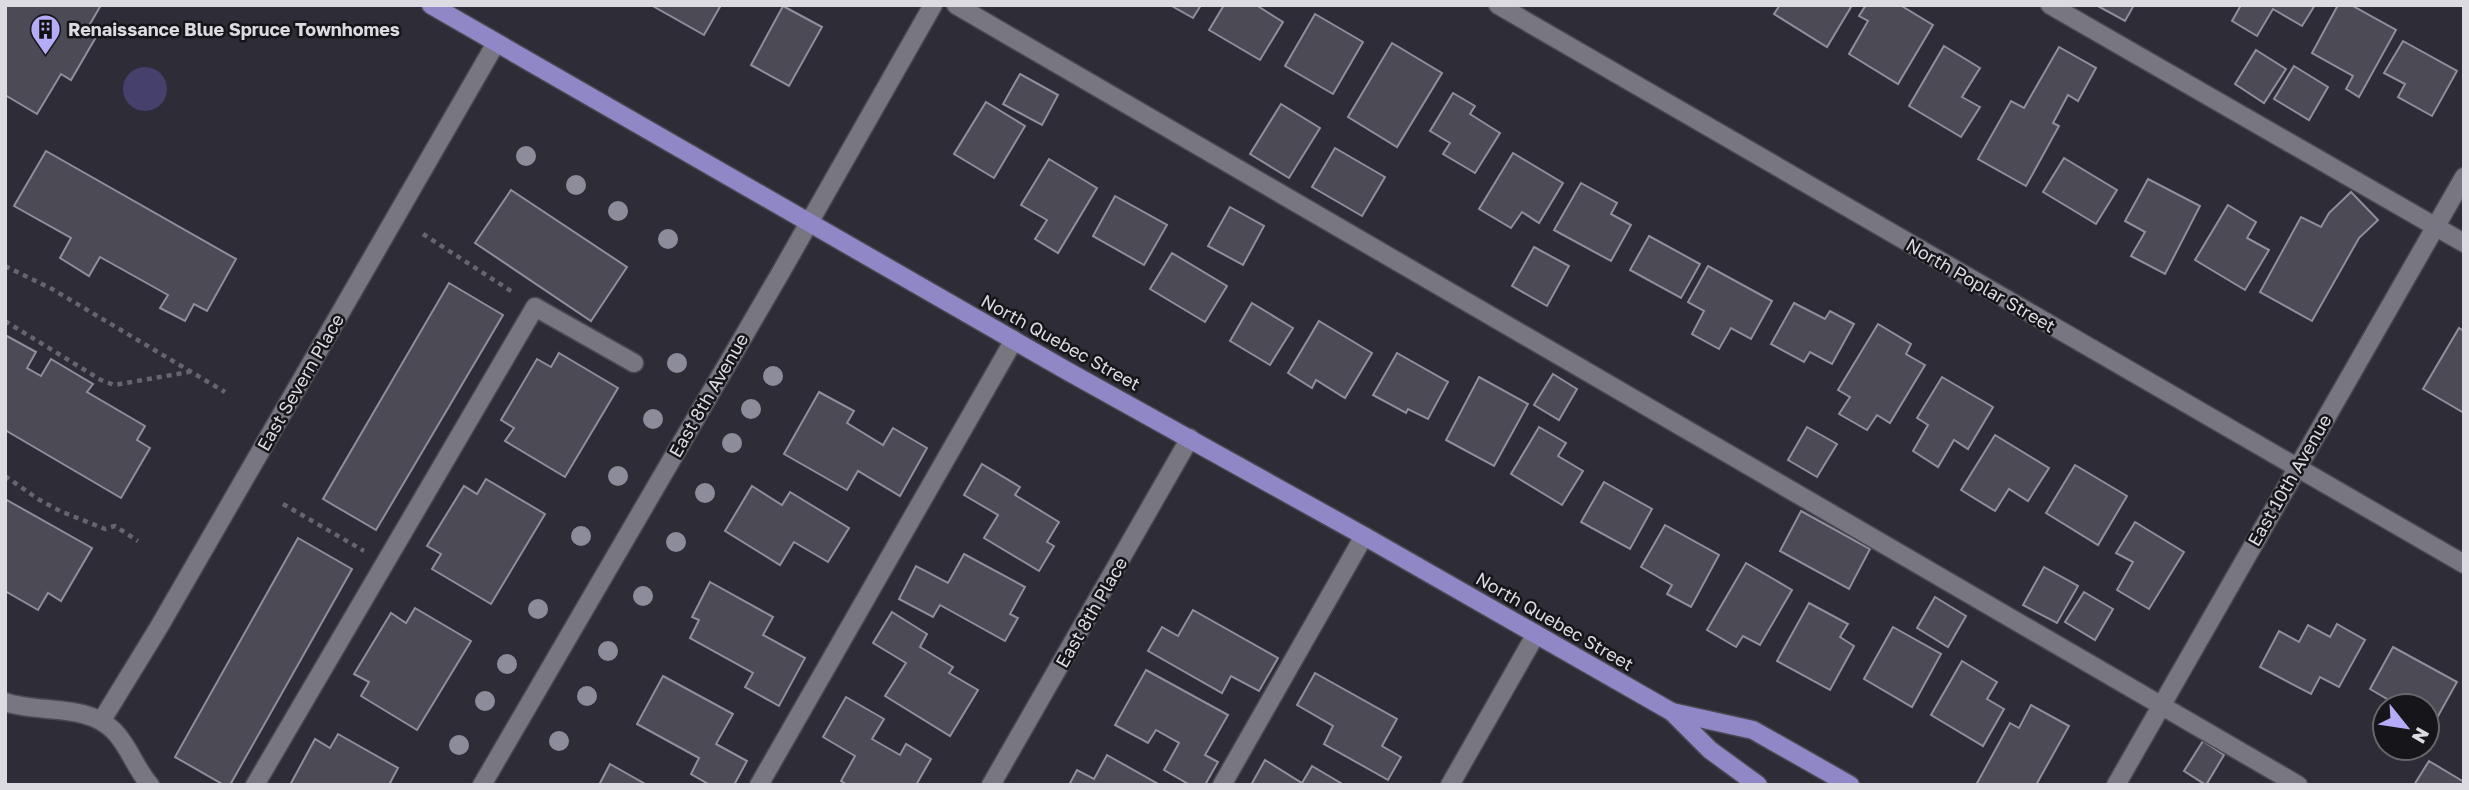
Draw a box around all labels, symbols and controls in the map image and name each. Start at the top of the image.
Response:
building icon: Renaissance Blue Spruce Townhomes [28,12,62,56]
place label: Renaissance Blue Spruce Townhomes [68,18,400,40]
street label: North Poplar Street [1902,233,2060,337]
street label: North Quebec Street [978,289,1144,395]
street label: East Severn Place [252,310,348,454]
street label: East 8th Avenue [664,329,752,461]
street label: East 10th Avenue [2242,410,2336,550]
street label: East 8th Place [1050,553,1132,671]
street label: North Quebec Street [1472,567,1638,675]
north arrow [2371,692,2441,762]
text: N [2408,724,2435,748]

